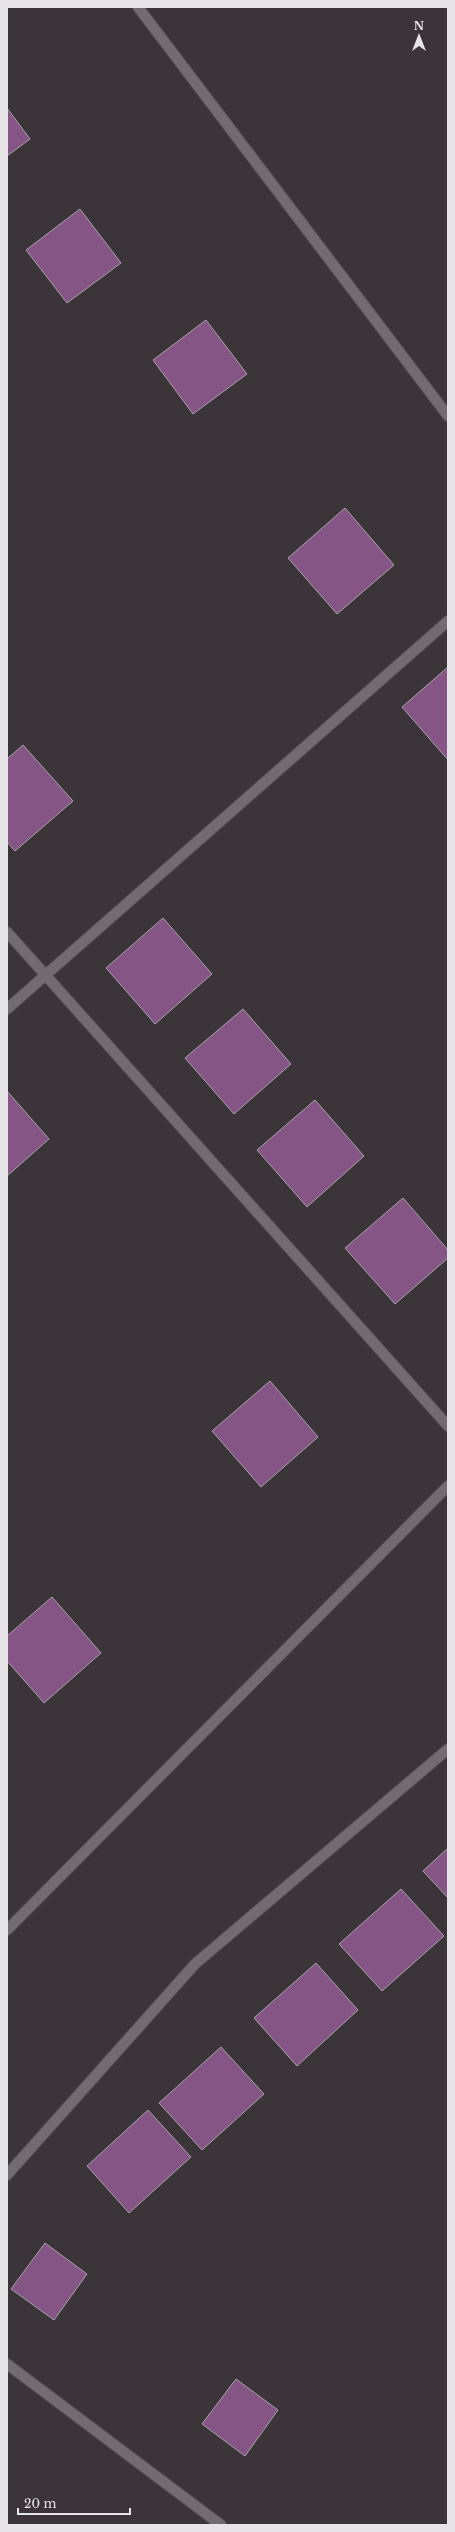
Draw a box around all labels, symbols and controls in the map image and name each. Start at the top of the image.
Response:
north arrow [399,16,439,56]
text: N [414,19,425,33]
scale bar [18,2490,130,2516]
text: 20 m [24,2496,56,2511]

